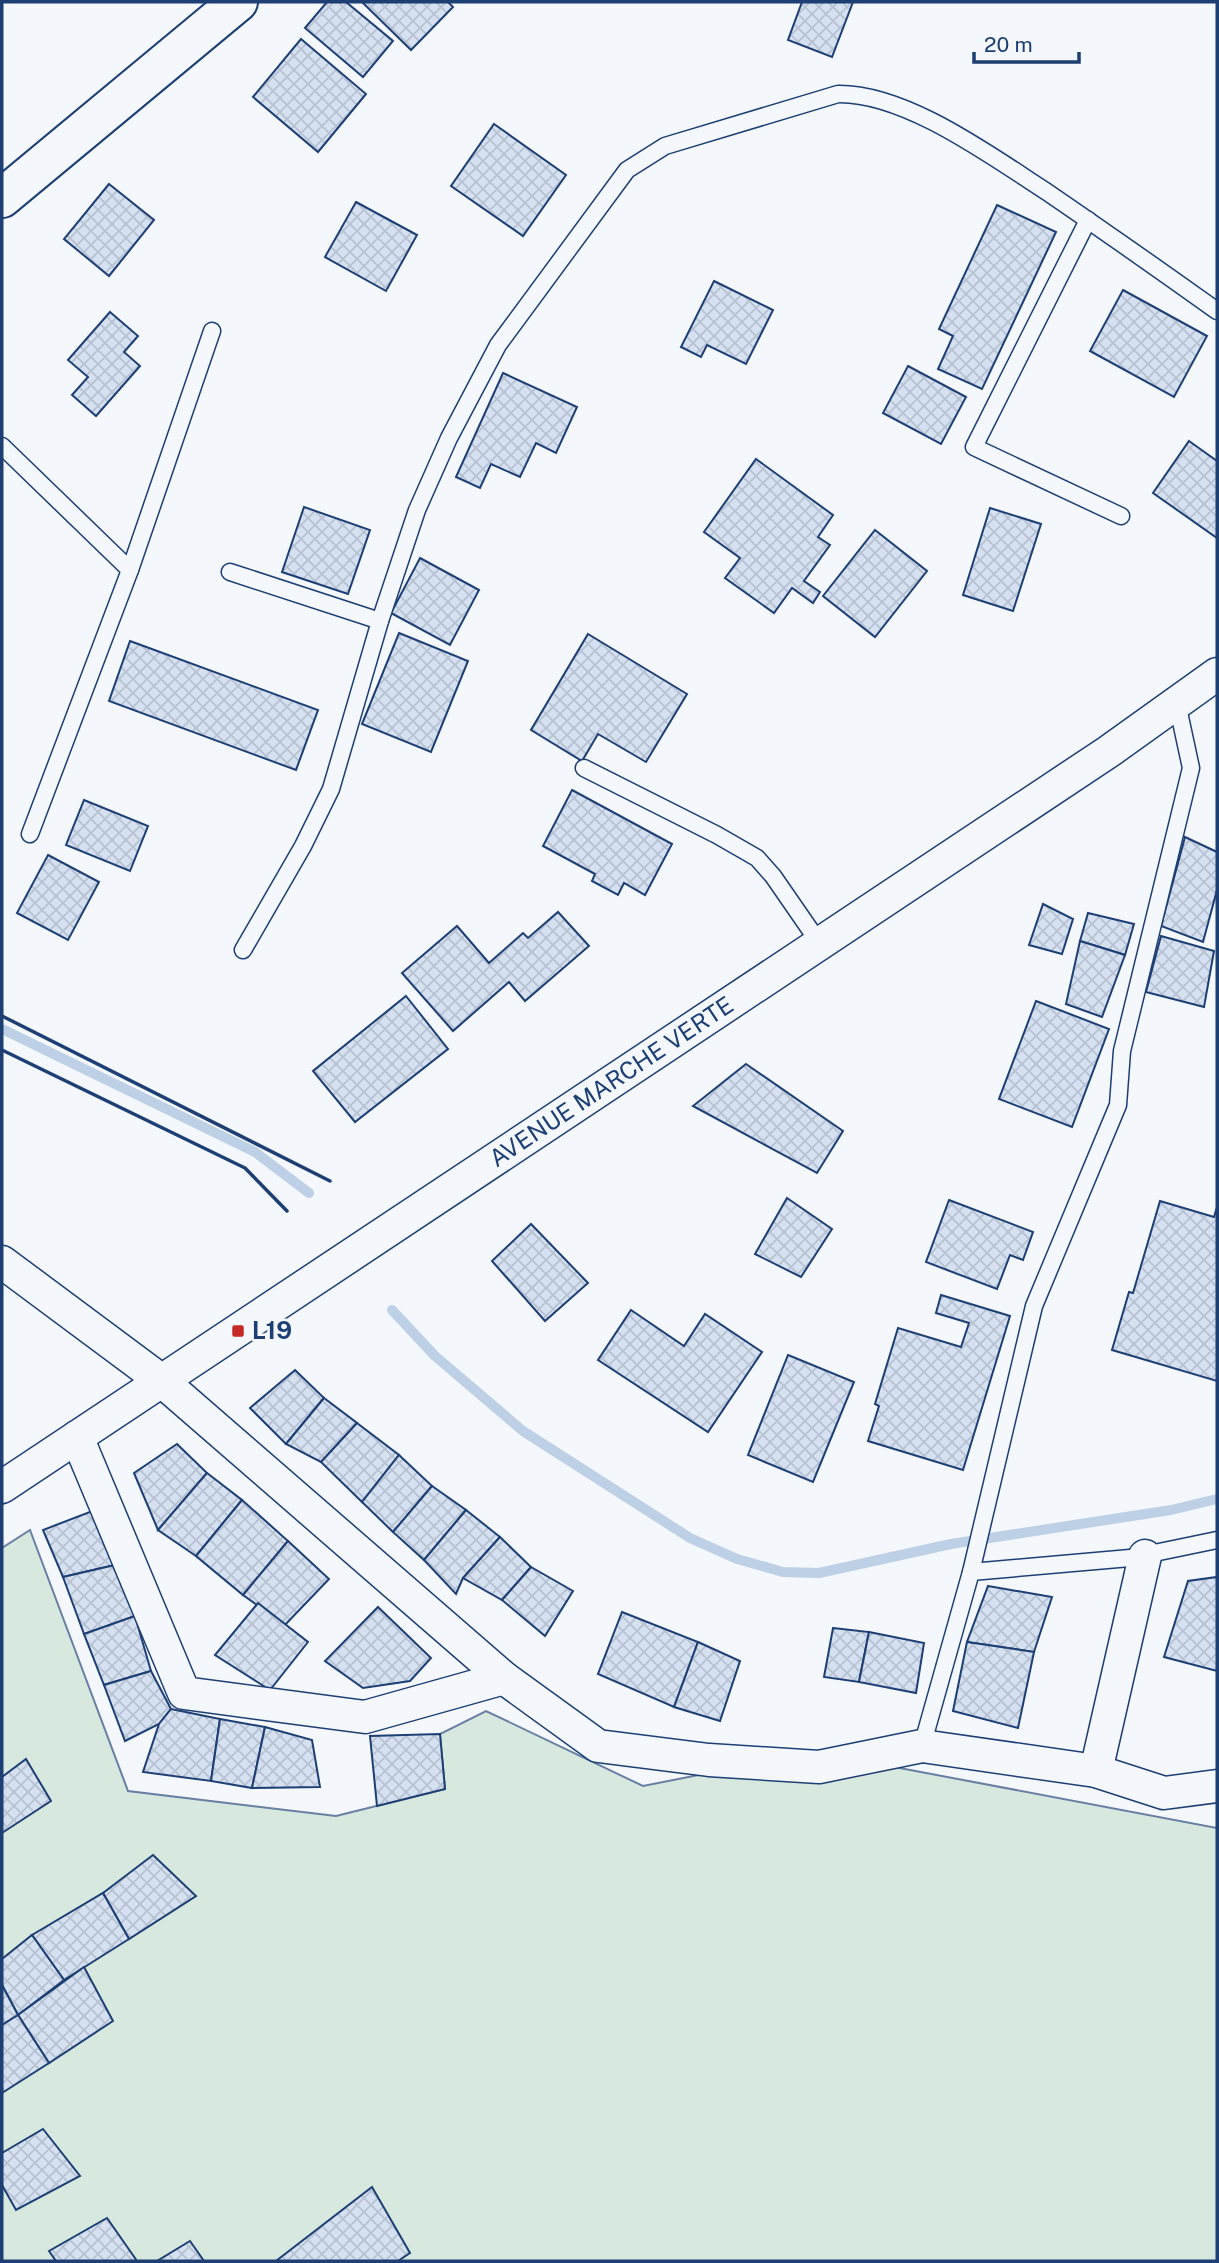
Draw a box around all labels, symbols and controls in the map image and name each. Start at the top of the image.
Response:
scale bar [974,21,1079,65]
text: 20 m [984,32,1033,57]
street label: AVENUE MARCHE VERTE [484,990,738,1172]
place label: L19 [252,1316,292,1344]
marker: L19 [230,1323,246,1339]

